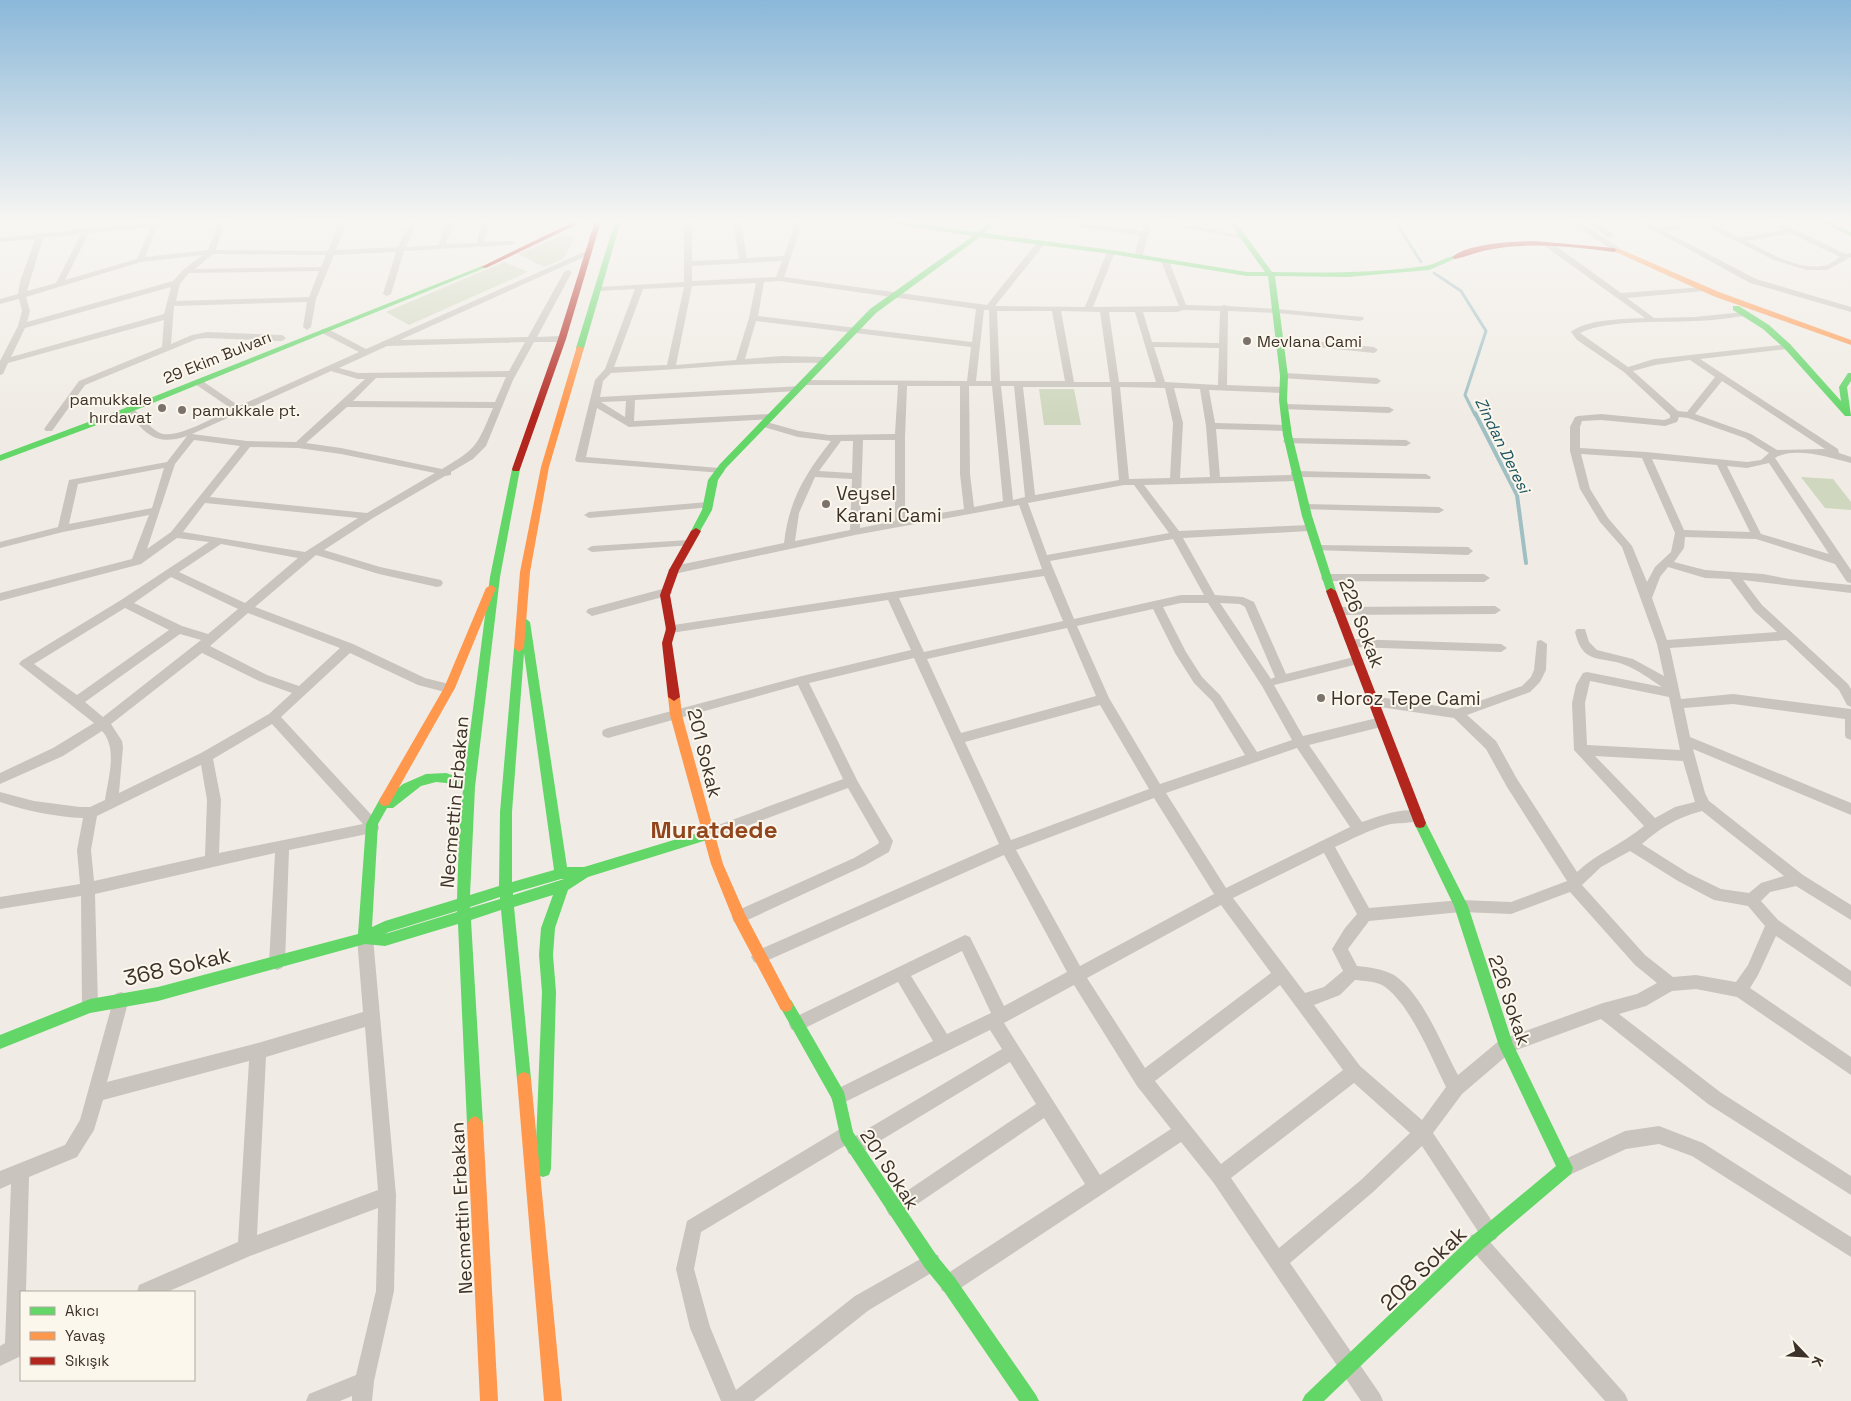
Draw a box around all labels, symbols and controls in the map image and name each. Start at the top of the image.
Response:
street label: 29 Ekim Bulvarı [160,326,274,389]
place label: Mevlana Cami [1257,331,1362,352]
marker: Mevlana Cami [1241,335,1253,347]
place label: pamukkale hırdavat [69,389,152,428]
water label: Zindan Deresi [1470,394,1536,498]
place label: pamukkale pt. [192,400,300,421]
marker: pamukkale hırdavat [156,402,168,414]
marker: pamukkale pt. [176,404,188,416]
place label: Veysel Karani Cami [836,481,942,528]
marker: Veysel Karani Cami [820,498,832,510]
street label: 226 Sokak [1333,575,1390,672]
place label: Horoz Tepe Cami [1331,686,1481,711]
marker: Horoz Tepe Cami [1315,692,1327,704]
street label: 201 Sokak [681,706,728,800]
street label: Necmettin Erbakan [435,715,474,889]
district label: Muratdede [650,814,778,845]
street label: 368 Sokak [121,940,234,992]
street label: 226 Sokak [1482,952,1537,1049]
street label: Necmettin Erbakan [445,1121,478,1295]
street label: 201 Sokak [854,1124,925,1214]
street label: 208 Sokak [1374,1220,1472,1316]
legend [20,1291,195,1381]
text: Akıcı [65,1301,99,1320]
text: Yavaş [65,1326,106,1345]
north arrow [1781,1331,1831,1381]
text: Sıkışık [65,1351,109,1370]
text: K [1808,1354,1828,1369]

